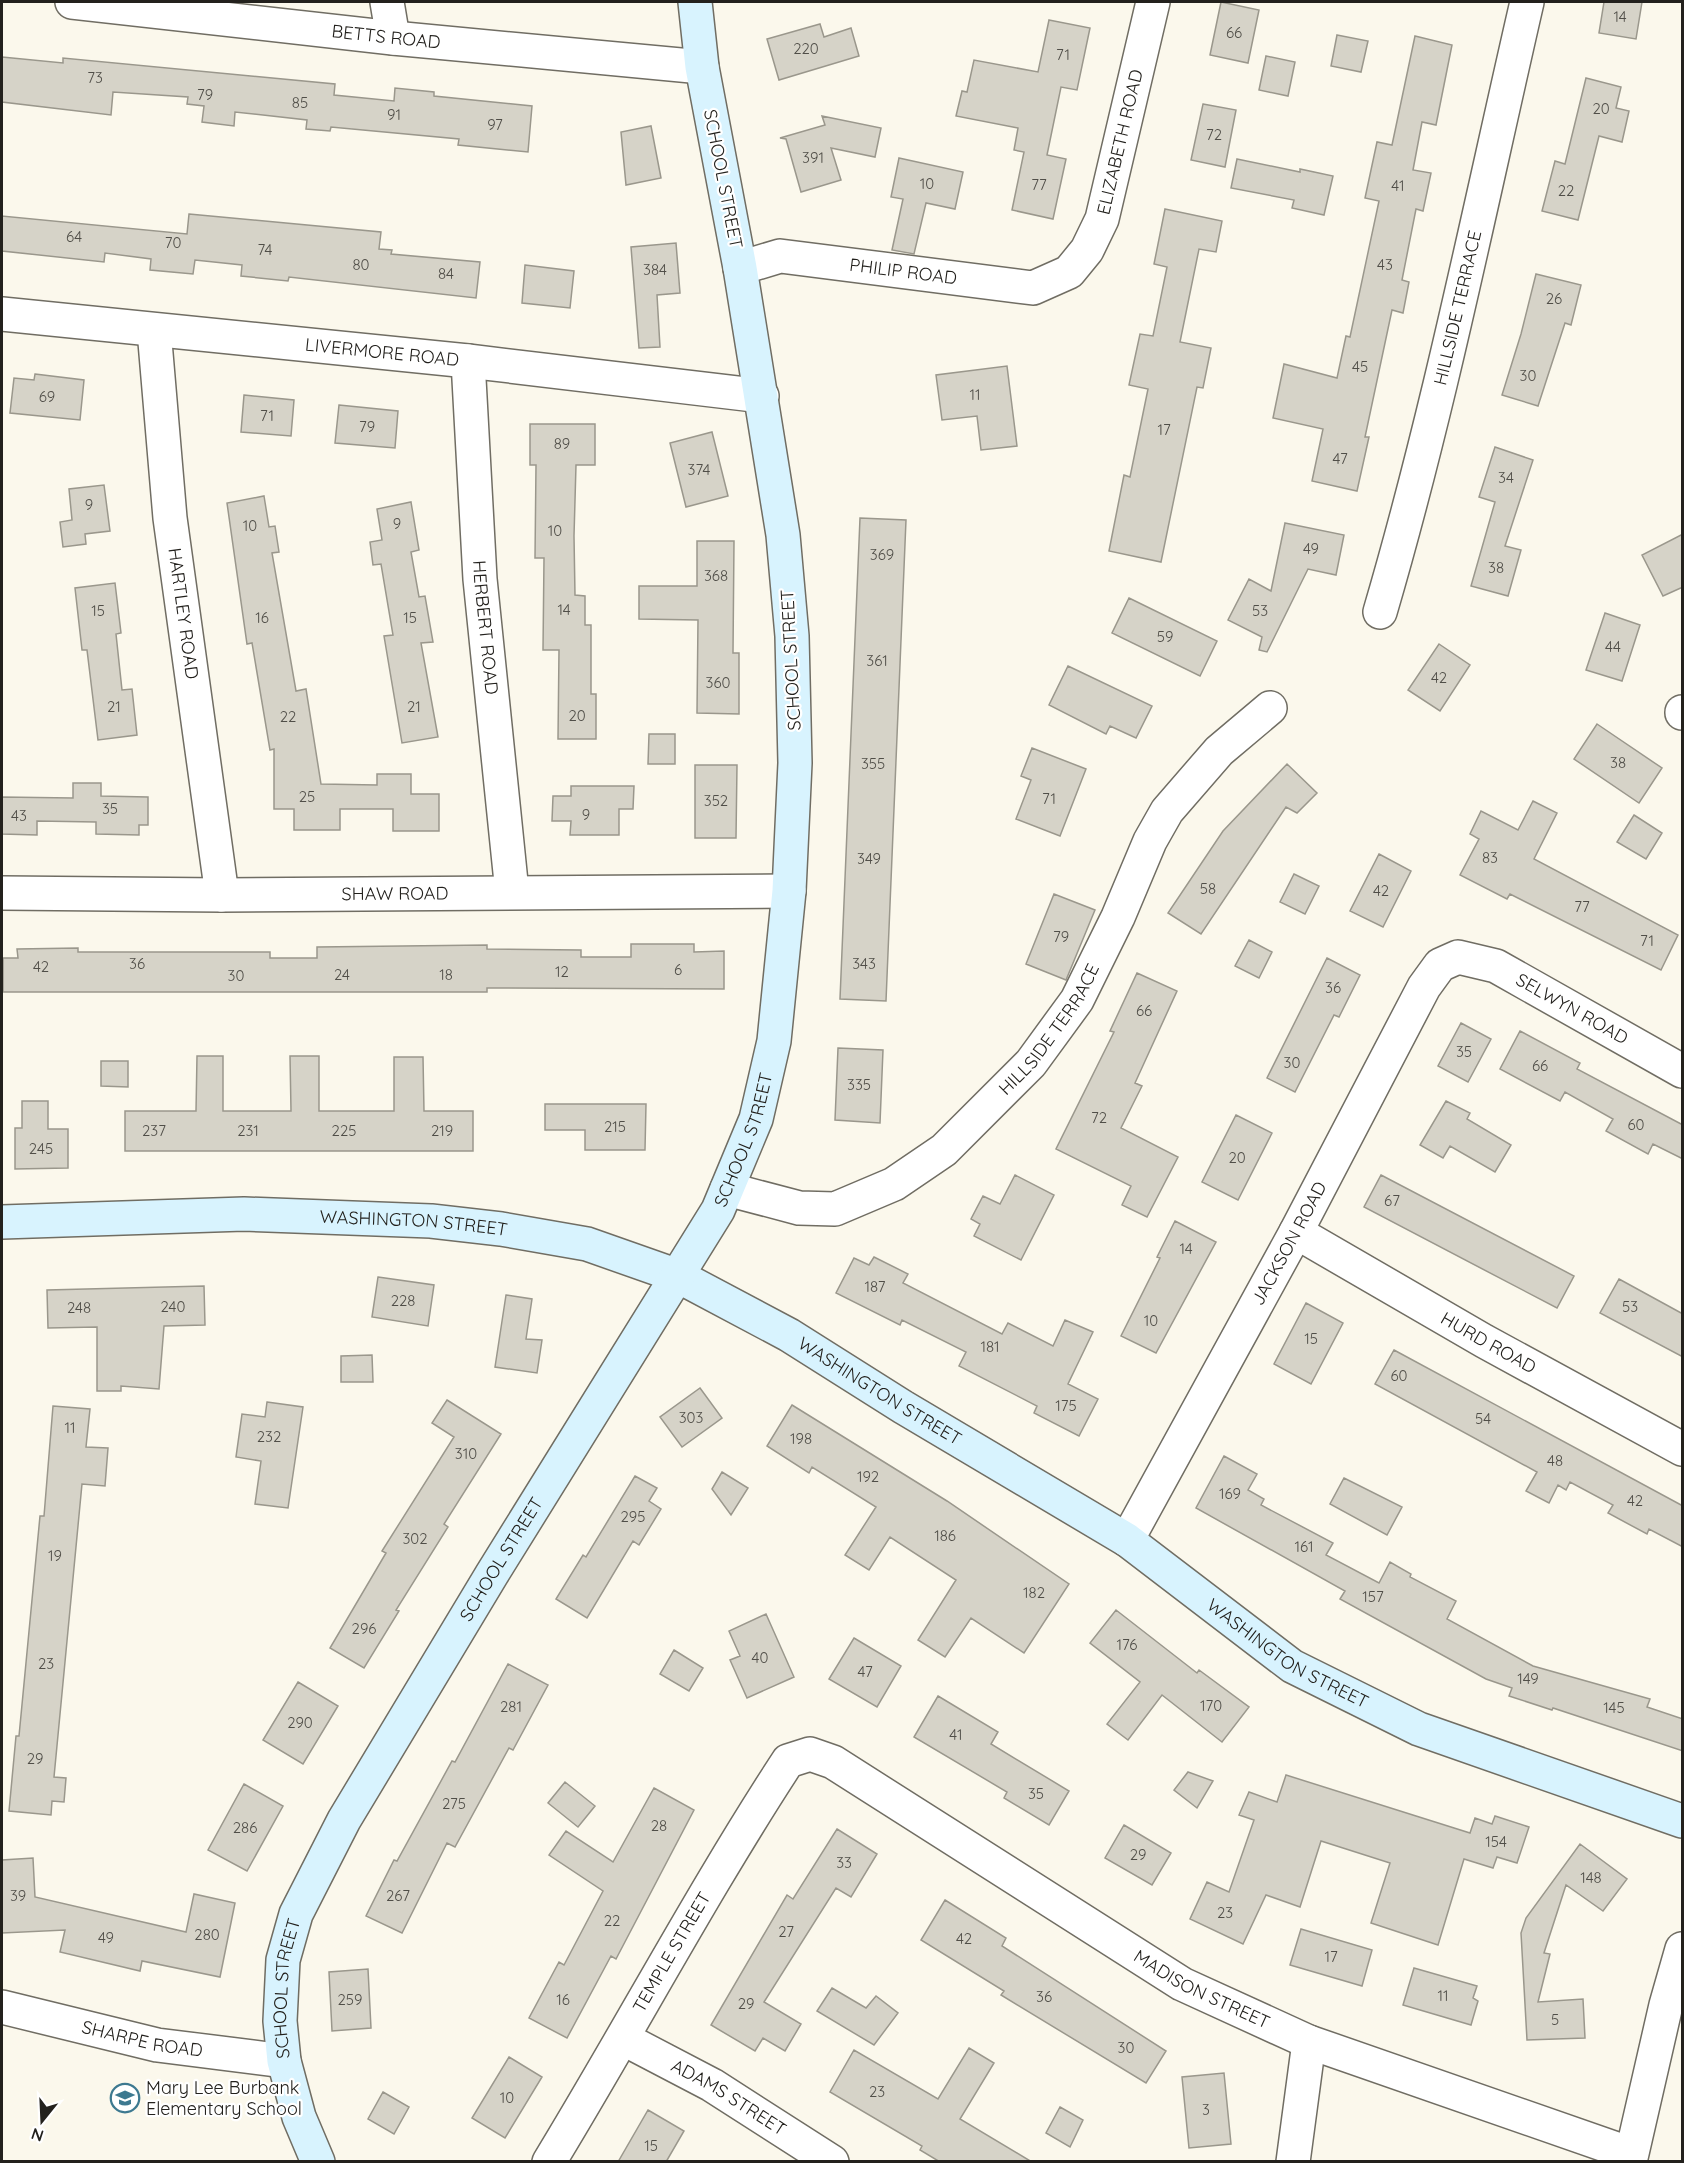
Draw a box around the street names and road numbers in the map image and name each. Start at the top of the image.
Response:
street label: BETTS ROAD [330,19,442,53]
street label: ELIZABETH ROAD [1091,67,1148,217]
street label: SCHOOL STREET [699,107,748,251]
street label: HILLSIDE TERRACE [1428,228,1486,387]
street label: PHILIP ROAD [848,253,958,289]
street label: LIVERMORE ROAD [304,333,460,371]
street label: HARTLEY ROAD [163,546,204,680]
street label: HERBERT ROAD [468,560,504,696]
street label: SCHOOL STREET [775,589,806,731]
street label: SHAW ROAD [341,881,449,905]
street label: HILLSIDE TERRACE [993,960,1104,1100]
street label: SELWYN ROAD [1512,968,1632,1049]
street label: SCHOOL STREET [709,1070,777,1210]
street label: JACKSON ROAD [1246,1177,1331,1309]
street label: WASHINGTON STREET [319,1205,509,1241]
street label: HURD ROAD [1437,1306,1540,1378]
street label: WASHINGTON STREET [794,1332,966,1450]
street label: SCHOOL STREET [454,1493,548,1625]
street label: WASHINGTON STREET [1202,1593,1373,1713]
street label: TEMPLE STREET [627,1887,716,2017]
street label: SCHOOL STREET [268,1916,305,2060]
street label: MADISON STREET [1130,1944,1274,2034]
street label: SHARPE ROAD [80,2015,204,2062]
street label: ADAMS STREET [667,2054,791,2141]

